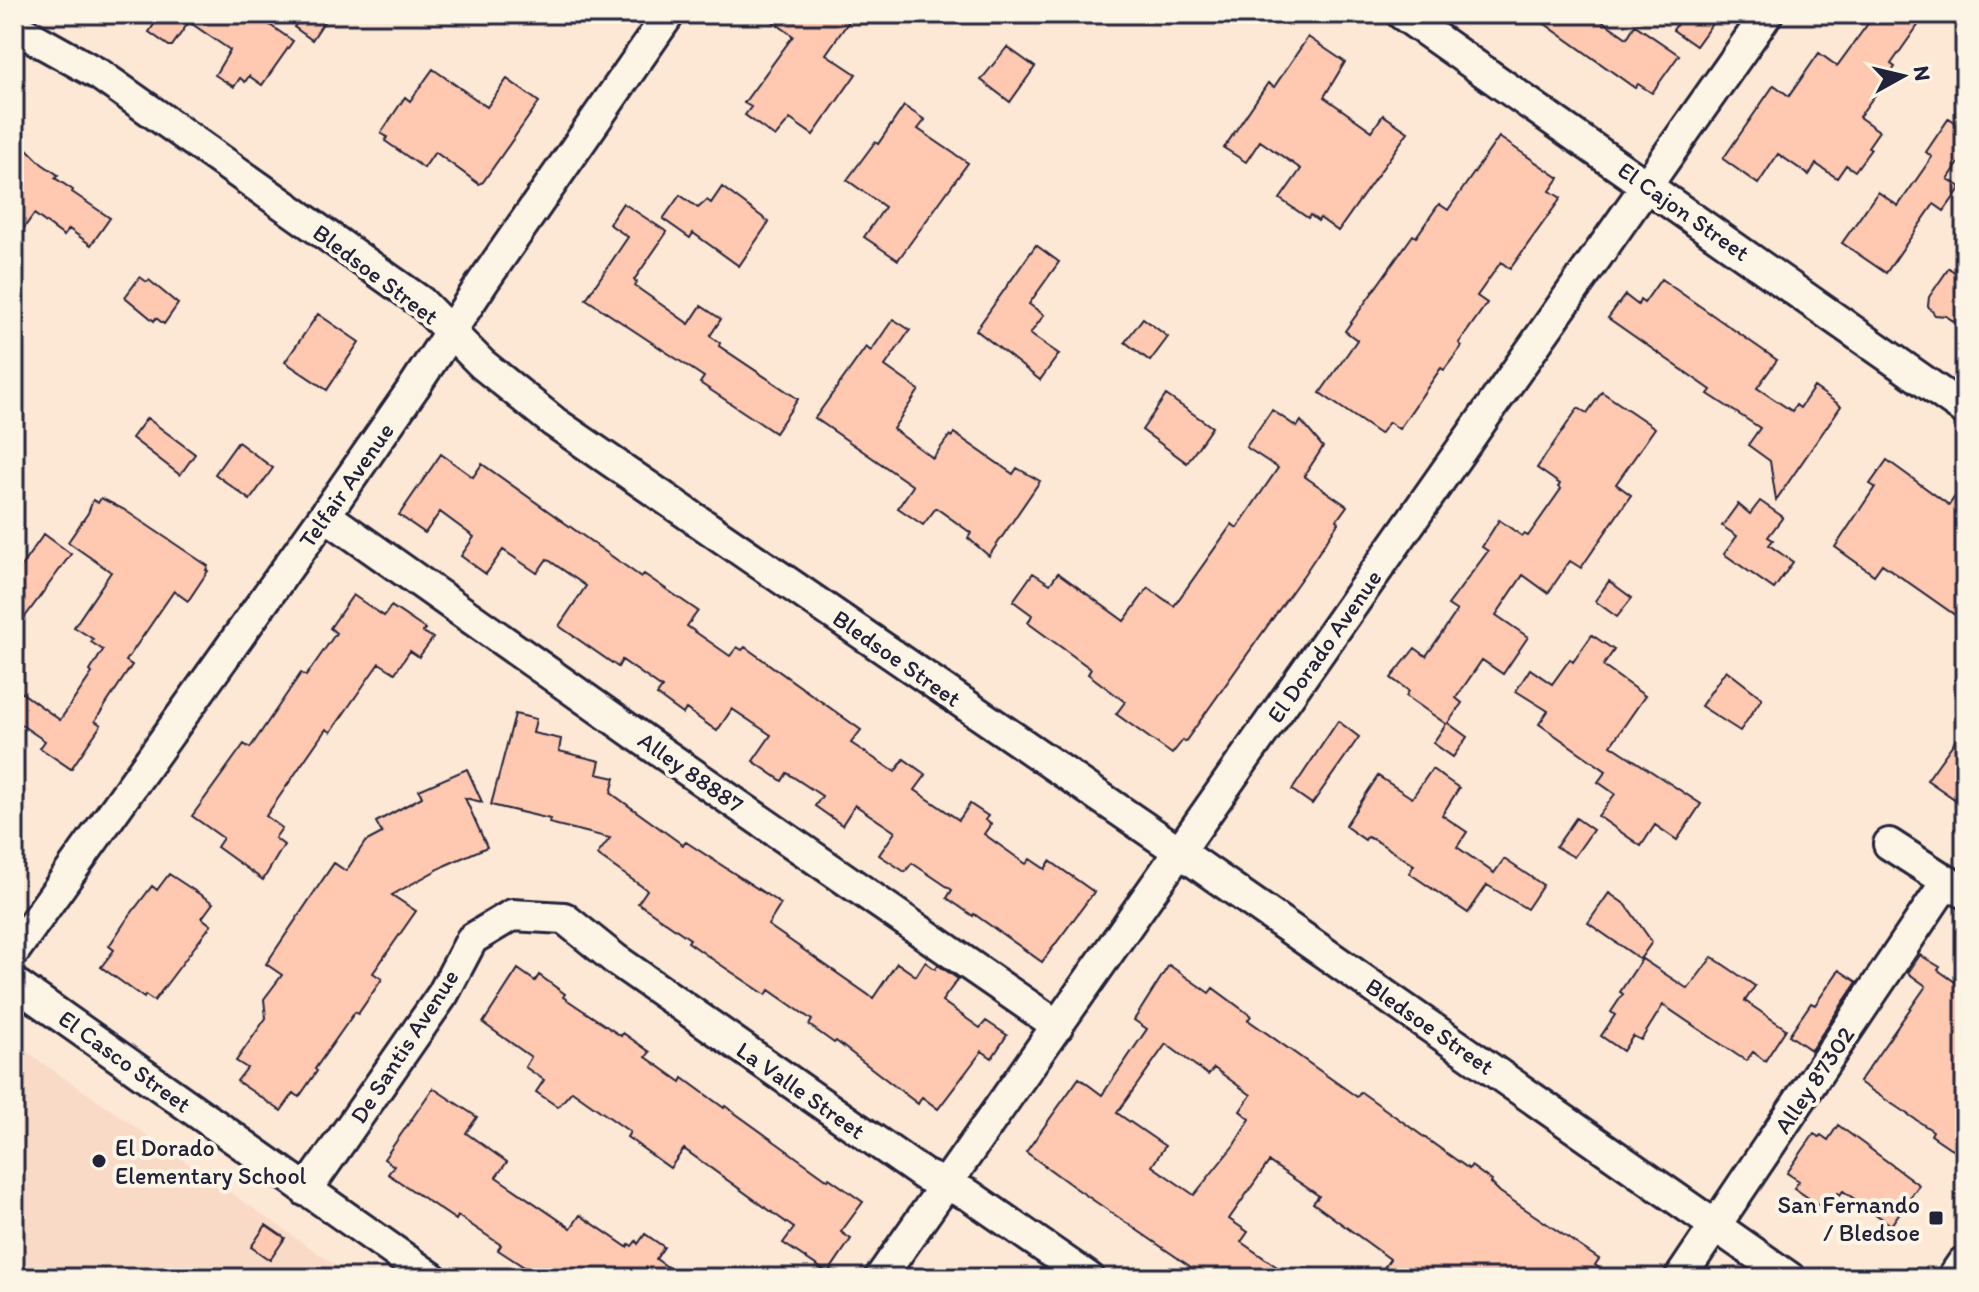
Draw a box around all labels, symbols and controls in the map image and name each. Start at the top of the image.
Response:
north arrow [1863,36,1943,116]
text: N [1908,64,1937,83]
street label: El Cajon Street [1613,155,1755,267]
street label: Bledsoe Street [307,217,445,331]
street label: Telfair Avenue [292,417,400,553]
street label: El Dorado Avenue [1260,564,1388,728]
street label: Bledsoe Street [827,603,967,713]
street label: Alley 88887 [633,725,749,819]
street label: De Santis Avenue [343,963,465,1129]
street label: Bledsoe Street [1360,971,1500,1081]
street label: El Casco Street [53,1003,197,1119]
street label: Alley 87302 [1768,1021,1861,1139]
street label: La Valle Street [731,1035,871,1145]
place label: El Dorado Elementary School [115,1133,307,1190]
marker: El Dorado Elementary School [90,1152,108,1170]
place label: San Fernando / Bledsoe [1777,1190,1920,1247]
marker: San Fernando / Bledsoe [1927,1209,1945,1227]

